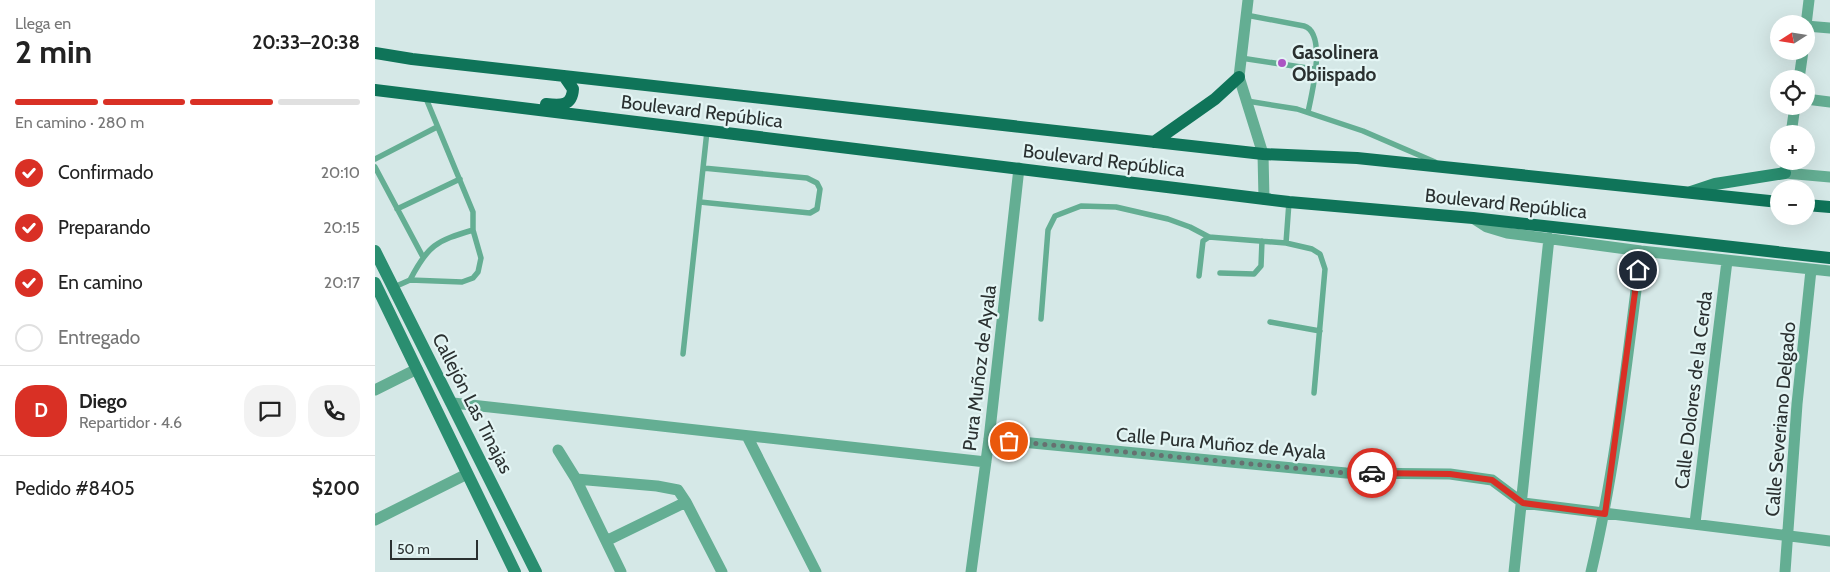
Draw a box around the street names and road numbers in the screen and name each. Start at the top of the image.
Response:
street label: Boulevard República [620,90,784,133]
street label: Boulevard República [1022,139,1186,182]
street label: Boulevard República [1424,184,1588,223]
street label: Pura Muñoz de Ayala [958,284,1001,452]
street label: Calle Dolores de la Cerda [1670,290,1717,490]
street label: Calle Severiano Delgado [1761,321,1800,517]
street label: Callejón Las Tinajas [427,329,518,477]
street label: Calle Pura Muñoz de Ayala [1115,423,1327,464]

